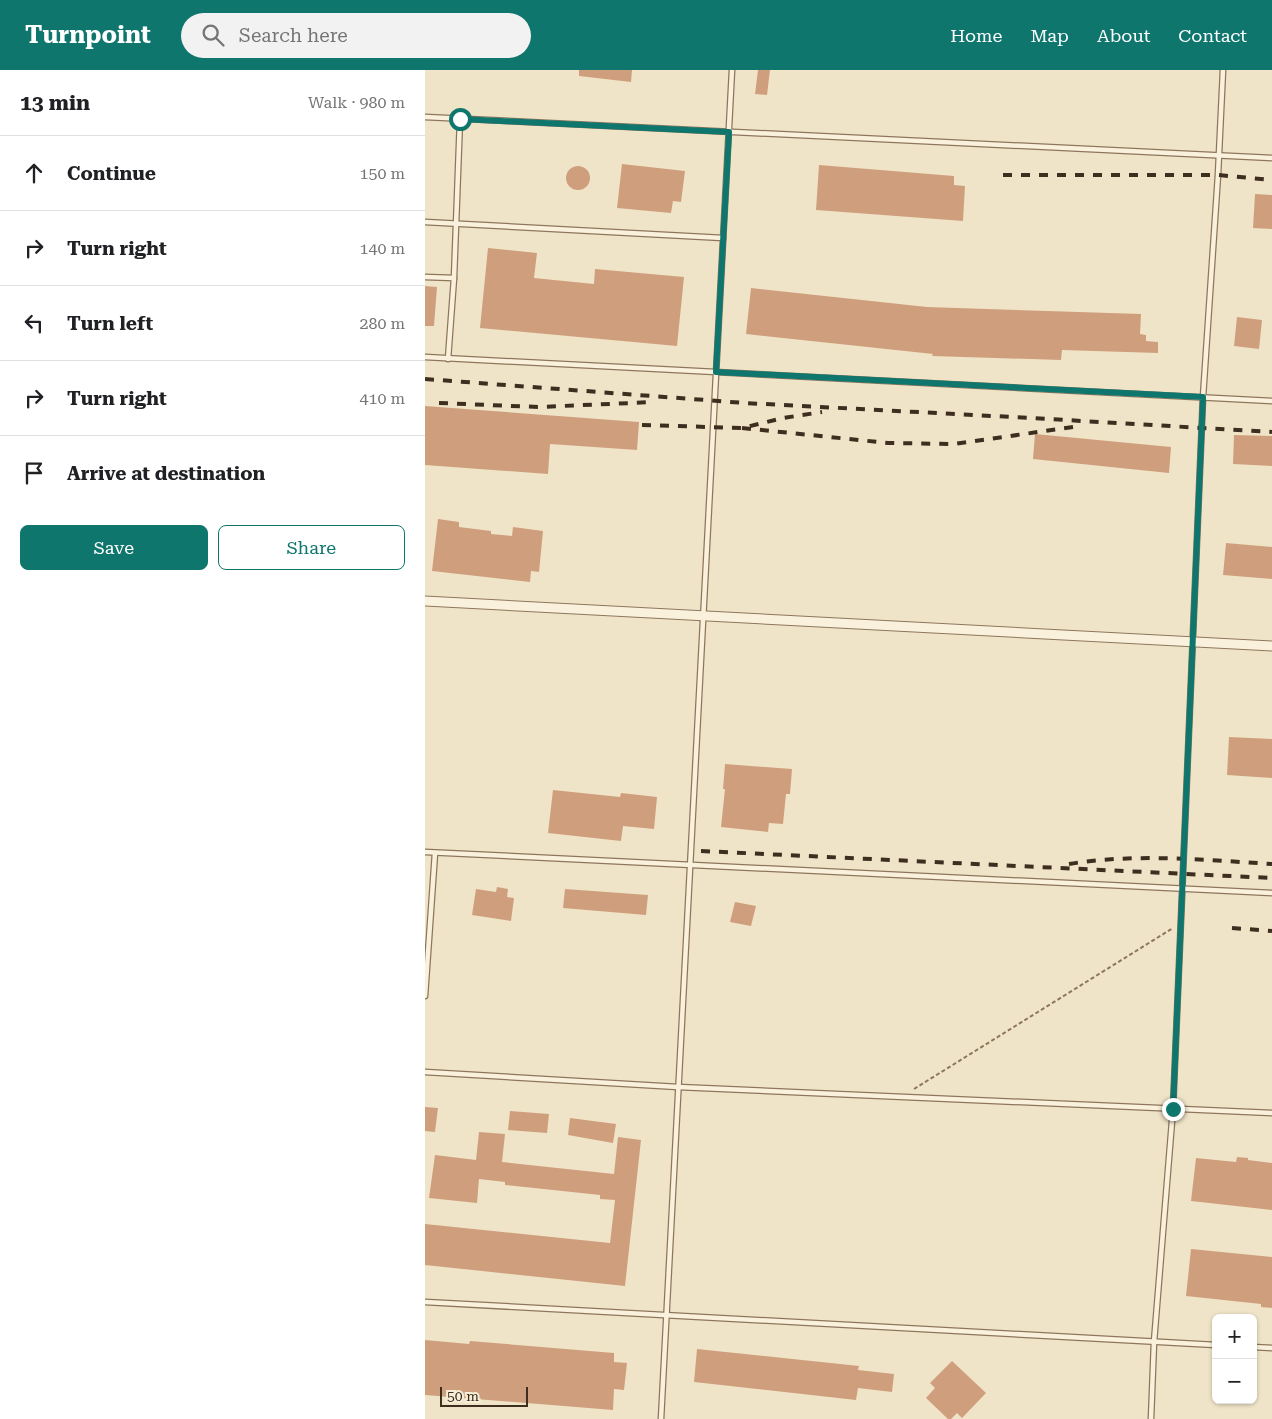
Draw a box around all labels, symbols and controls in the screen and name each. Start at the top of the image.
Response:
search box [181,13,531,58]
text: Turnpoint [25,21,151,49]
icon: search [199,21,227,49]
text: Search here [239,24,348,47]
text: Home [950,25,1002,46]
text: Map [1030,25,1069,46]
text: About [1097,25,1150,46]
text: Contact [1178,25,1247,46]
text: 13 min [20,91,90,115]
text: Walk · 980 m [308,93,405,112]
route start [449,108,472,131]
icon: ahead [20,159,48,187]
text: Continue [67,162,156,185]
text: 150 m [359,164,405,183]
icon: right [20,234,48,262]
text: Turn right [67,237,167,260]
text: 140 m [359,239,405,258]
icon: left [20,309,48,337]
text: Turn left [67,312,153,335]
text: 280 m [359,314,405,333]
icon: right [20,384,48,412]
text: Turn right [67,387,167,410]
text: 410 m [359,389,405,408]
icon: arrive [20,459,48,487]
text: Arrive at destination [67,462,265,485]
button: Save [20,525,208,570]
button: Share [218,525,405,570]
route end [1162,1098,1185,1121]
map controls [1212,1314,1257,1404]
button: + [1212,1314,1257,1359]
button: − [1212,1359,1257,1404]
scale bar [440,1384,527,1407]
text: 50 m [447,1388,479,1404]

